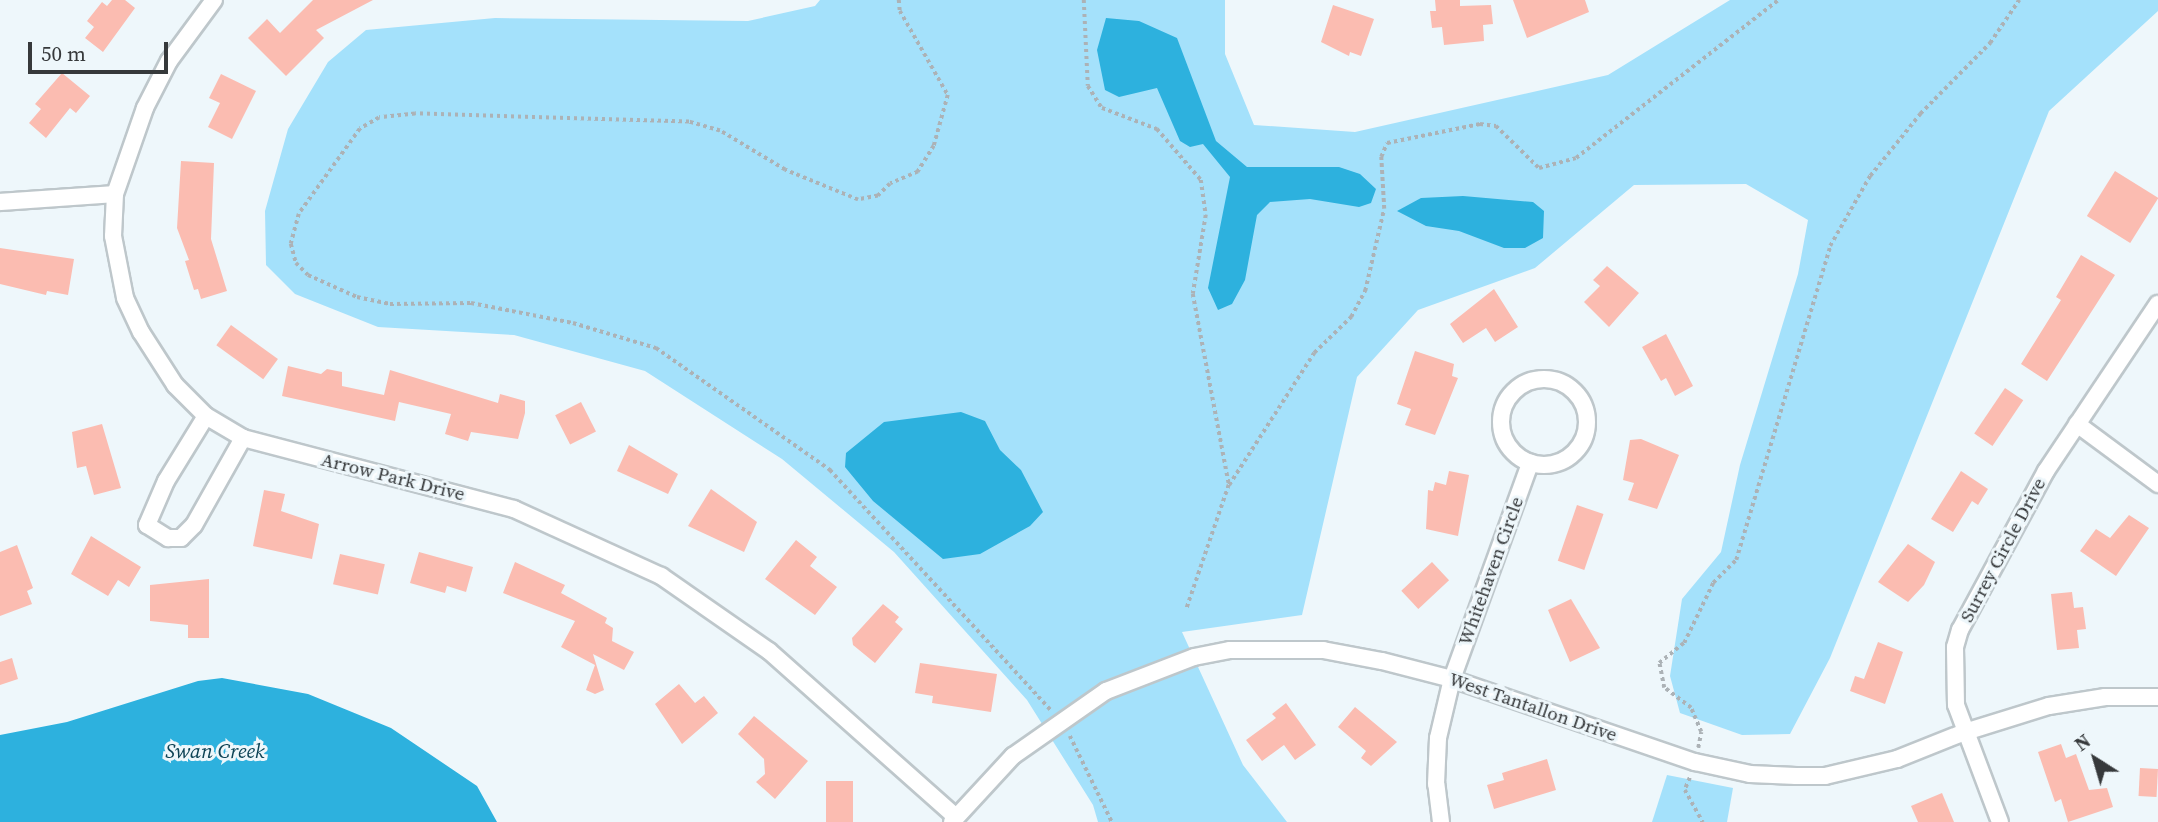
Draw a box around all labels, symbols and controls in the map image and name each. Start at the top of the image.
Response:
scale bar [32,28,172,72]
text: 50 m [41,39,86,68]
street label: Arrow Park Drive [319,448,467,506]
street label: Surrey Circle Drive [1955,474,2051,626]
street label: Whitehaven Circle [1454,494,1528,648]
street label: West Tantallon Drive [1446,667,1620,747]
north arrow [2060,724,2130,794]
text: N [2069,728,2096,757]
water label: Swan Creek [165,738,265,764]

